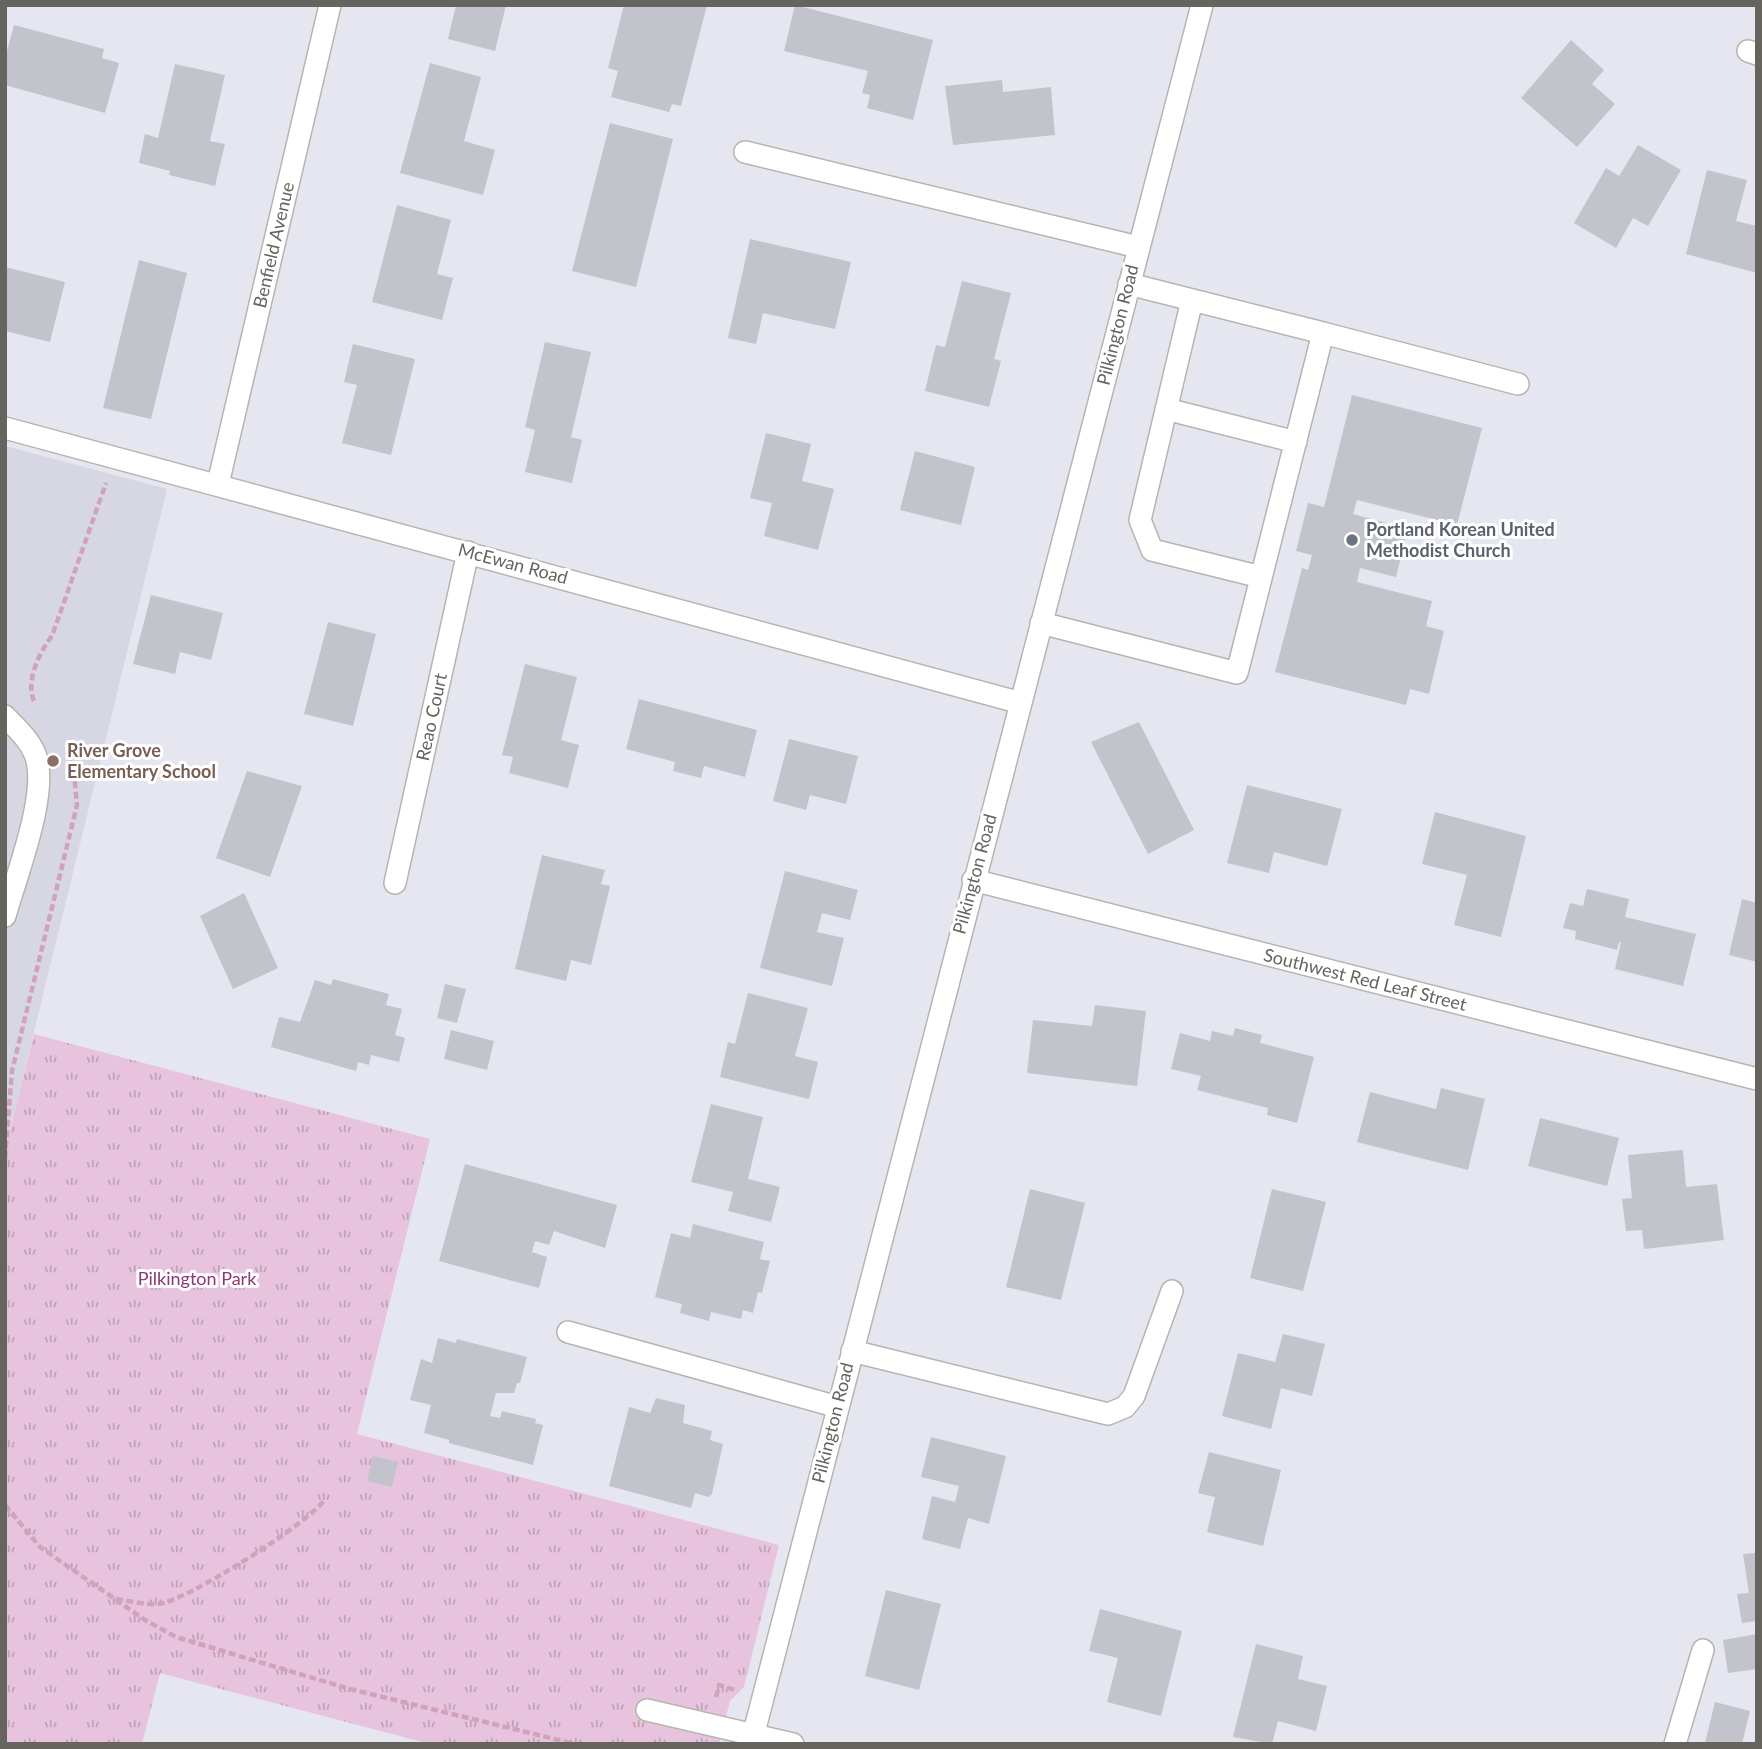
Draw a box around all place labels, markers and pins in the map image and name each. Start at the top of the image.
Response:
place label: Portland Korean United Methodist Church [1366,518,1555,561]
marker: Portland Korean United Methodist Church [1344,532,1360,548]
place label: River Grove Elementary School [67,739,216,782]
marker: River Grove Elementary School [45,753,61,769]

